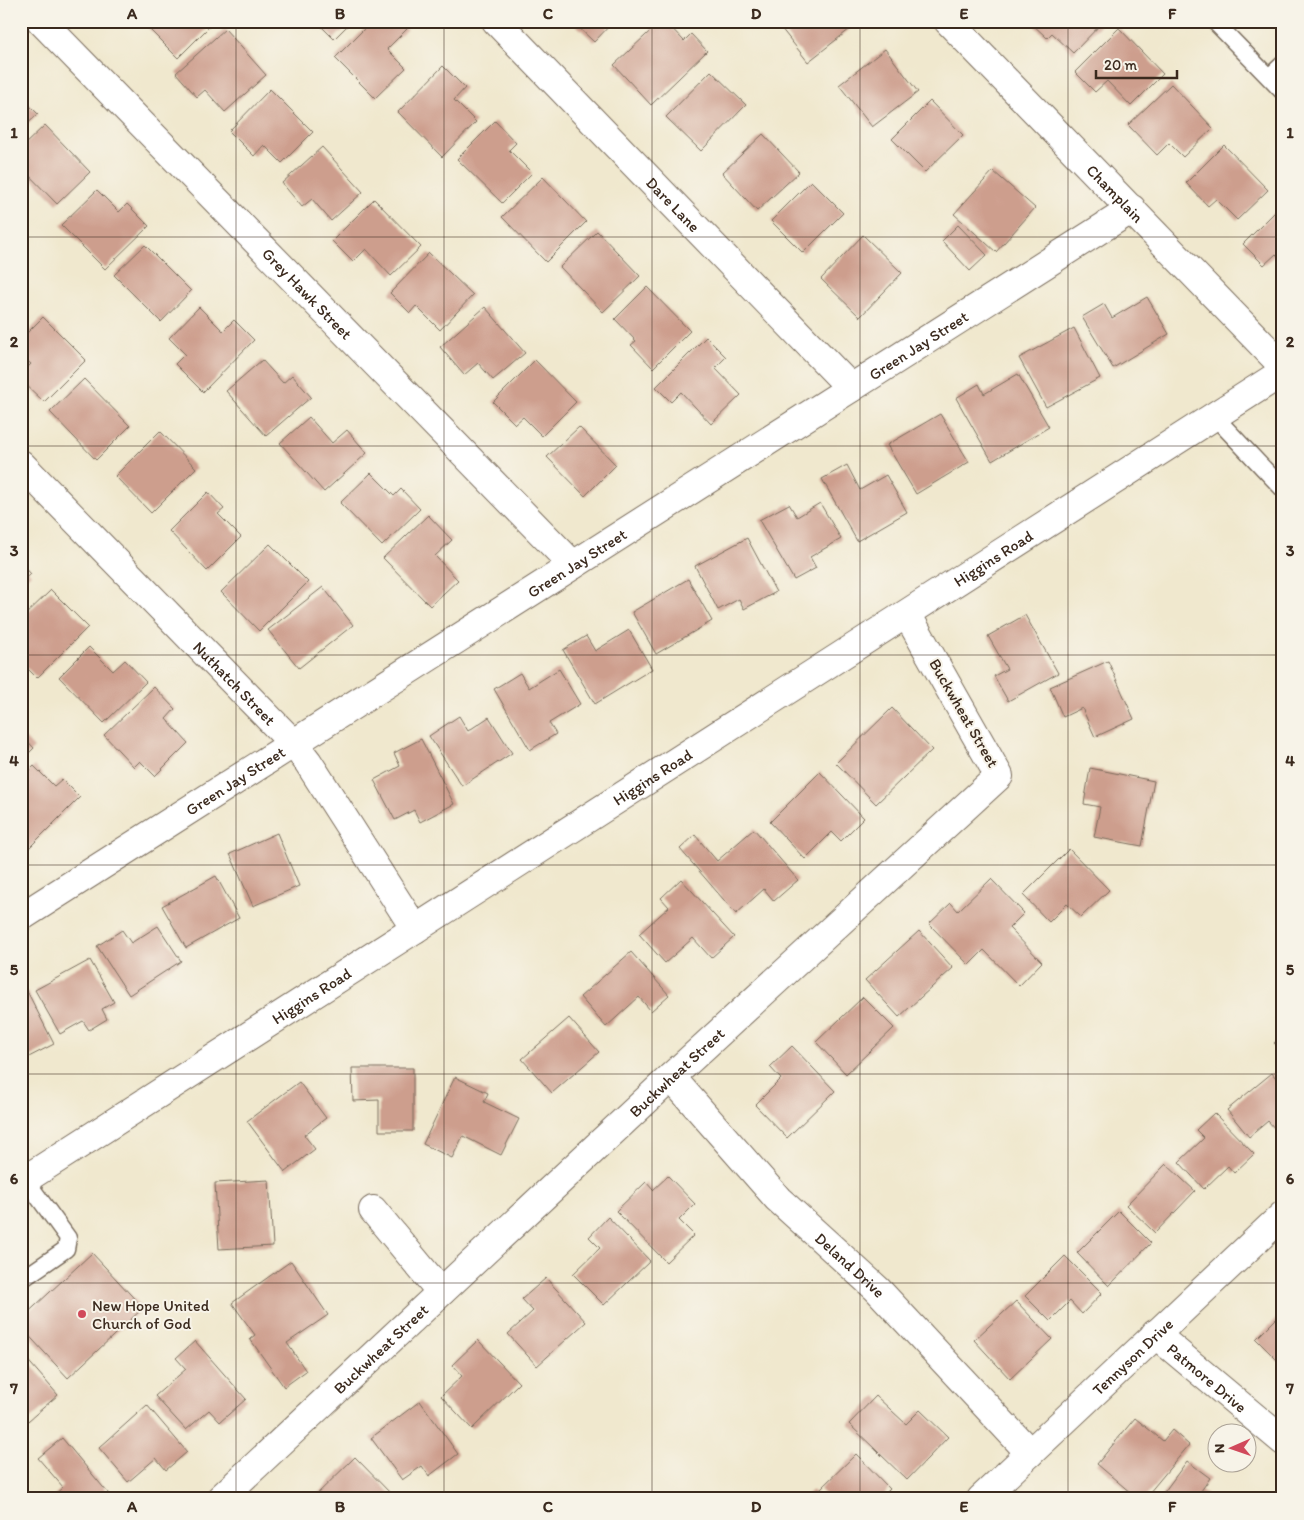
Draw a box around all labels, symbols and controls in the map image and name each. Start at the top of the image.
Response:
text: A [126,4,138,23]
text: B [335,4,346,23]
text: C [543,4,554,23]
text: D [751,4,762,23]
text: E [960,4,969,23]
text: F [1168,4,1177,23]
scale bar [1096,48,1178,80]
text: 20 m [1104,56,1138,74]
text: 1 [10,123,18,142]
text: 1 [1286,123,1294,142]
street label: Champlain [1083,160,1148,227]
street label: Dare Lane [642,173,704,236]
street label: Grey Hawk Street [258,244,356,343]
street label: Green Jay Street [865,307,971,384]
text: 2 [10,332,19,351]
text: 2 [1286,332,1295,351]
street label: Green Jay Street [524,524,630,601]
street label: Higgins Road [950,526,1036,590]
text: 3 [10,541,19,560]
text: 3 [1286,541,1295,560]
street label: Nuthatch Street [190,637,280,729]
street label: Buckwheat Street [925,655,1003,771]
street label: Green Jay Street [182,742,288,819]
street label: Higgins Road [609,744,696,809]
text: 4 [9,751,19,770]
text: 4 [1285,751,1295,770]
text: 5 [10,960,19,979]
text: 5 [1286,960,1295,979]
street label: Higgins Road [268,963,355,1028]
street label: Buckwheat Street [625,1024,728,1121]
text: 6 [10,1169,19,1188]
text: 6 [1286,1169,1295,1188]
street label: Deland Drive [812,1228,889,1301]
place label: New Hope United Church of God [92,1296,210,1333]
street label: Buckwheat Street [329,1300,432,1397]
marker: New Hope United Church of God [76,1308,88,1320]
street label: Tennyson Drive [1088,1314,1177,1399]
street label: Patmore Drive [1164,1339,1251,1416]
text: 7 [9,1379,18,1398]
text: 7 [1285,1379,1294,1398]
north arrow [1206,1422,1256,1472]
text: N [1211,1443,1228,1453]
text: A [126,1497,138,1516]
text: B [335,1497,346,1516]
text: C [543,1497,554,1516]
text: D [751,1497,762,1516]
text: E [960,1497,969,1516]
text: F [1168,1497,1177,1516]

